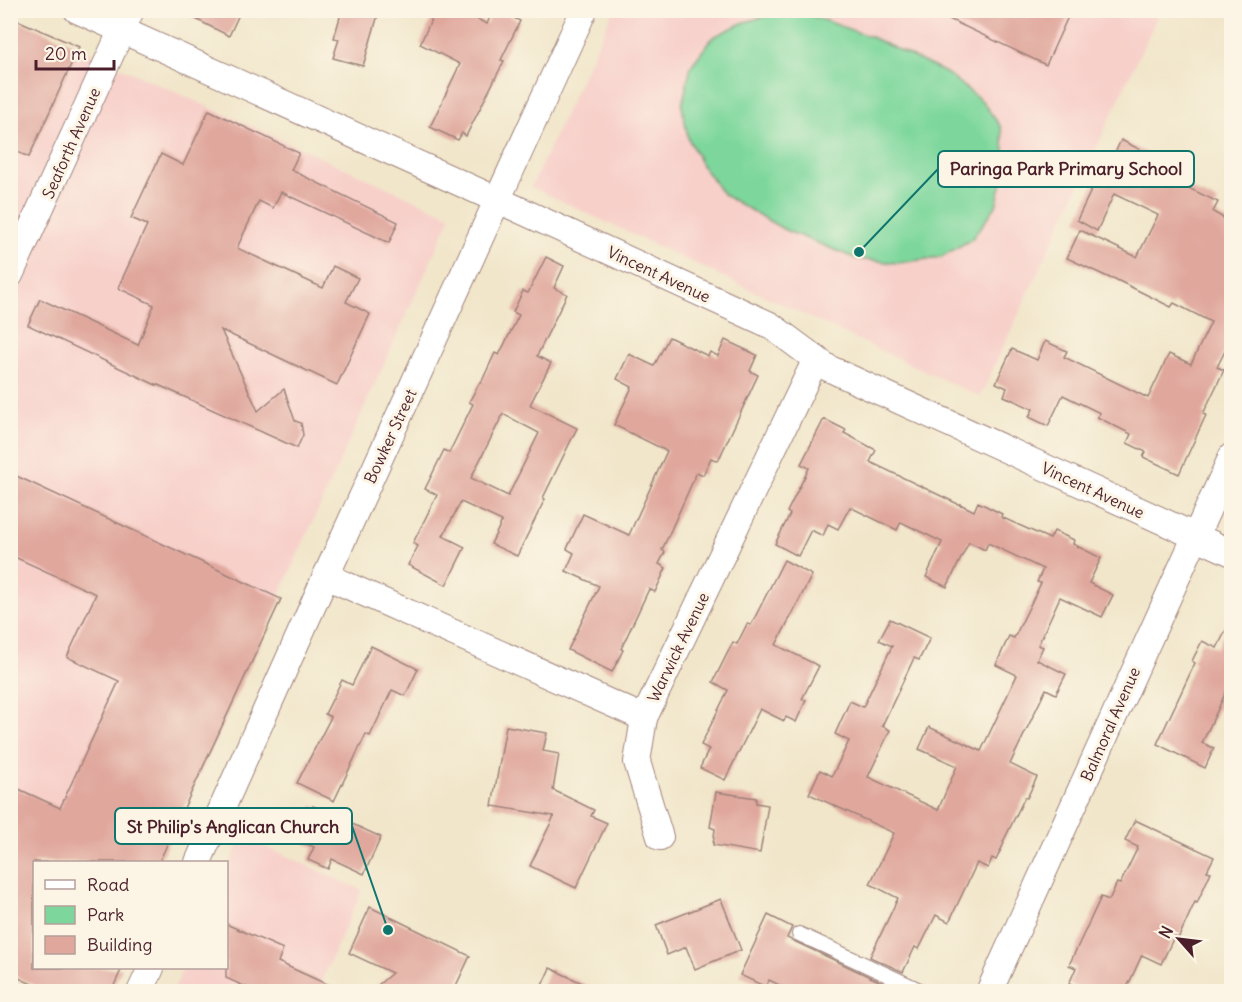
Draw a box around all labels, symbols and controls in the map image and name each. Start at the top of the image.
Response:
scale bar [36,33,114,71]
text: 20 m [45,42,87,65]
street label: Seaforth Avenue [38,84,104,202]
callout: Paringa Park Primary School [938,151,1194,187]
text: Paringa Park Primary School [950,157,1182,180]
street label: Vincent Avenue [604,241,714,307]
street label: Bowker Street [359,385,421,486]
street label: Vincent Avenue [1038,457,1148,523]
street label: Warwick Avenue [643,589,713,705]
street label: Balmoral Avenue [1076,664,1144,784]
callout: St Philip's Anglican Church [115,808,352,844]
text: St Philip's Anglican Church [127,815,340,838]
legend [33,861,228,969]
text: Road [87,873,130,896]
text: Park [87,903,124,926]
north arrow [1149,909,1209,969]
text: N [1154,922,1177,942]
text: Building [87,933,152,956]

